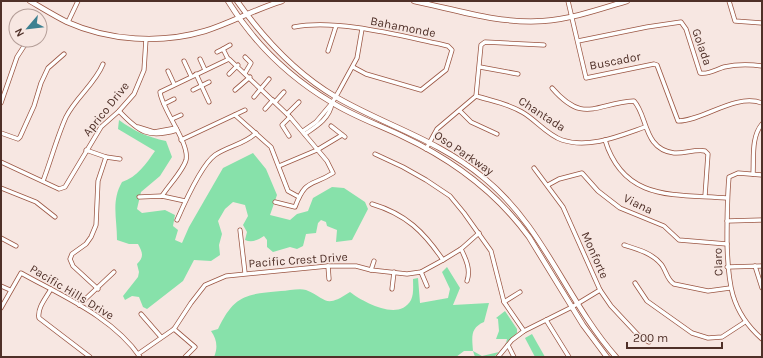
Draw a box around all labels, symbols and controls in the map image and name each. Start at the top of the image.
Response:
north arrow [8,8,48,48]
street label: Bahamonde [369,14,437,40]
text: N [12,26,27,39]
street label: Golada [689,27,715,67]
street label: Buscador [588,49,642,73]
street label: Aprico Drive [80,79,132,139]
street label: Chantada [516,94,568,134]
street label: Oso Parkway [432,128,497,178]
street label: Viana [621,191,655,217]
street label: Monforte [579,229,611,281]
street label: Claro [711,248,725,276]
street label: Pacific Crest Drive [248,250,348,270]
street label: Pacific Hills Drive [28,261,116,323]
scale bar [627,324,722,350]
text: 200 m [633,331,668,345]

